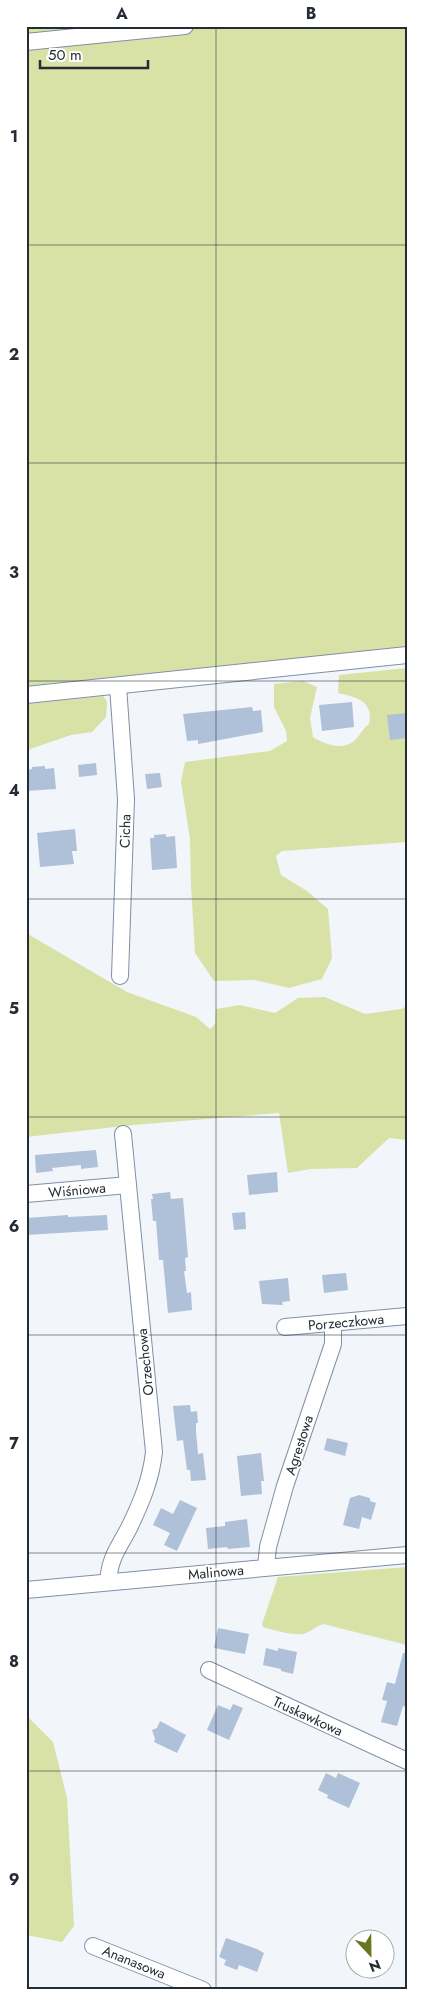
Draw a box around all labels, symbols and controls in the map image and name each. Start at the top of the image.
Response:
text: A [115,2,128,25]
text: B [306,2,316,25]
scale bar [40,38,148,70]
text: 50 m [48,44,82,66]
text: 1 [10,125,18,148]
text: 2 [9,343,19,366]
text: 3 [9,561,19,584]
text: 4 [8,779,20,802]
street label: Cicha [114,814,136,848]
text: 5 [9,997,19,1020]
street label: Wiśniowa [47,1178,107,1202]
text: 6 [9,1215,19,1238]
street label: Porzeczkowa [307,1309,385,1335]
street label: Orzechowa [132,1327,158,1397]
street label: Agrestowa [280,1413,318,1477]
text: 7 [9,1432,19,1455]
street label: Malinowa [187,1560,245,1584]
text: 8 [9,1650,19,1673]
street label: Truskawkowa [270,1691,346,1741]
text: 9 [9,1868,19,1891]
north arrow [346,1928,396,1978]
street label: Ananasowa [99,1940,169,1984]
text: N [366,1955,384,1977]

